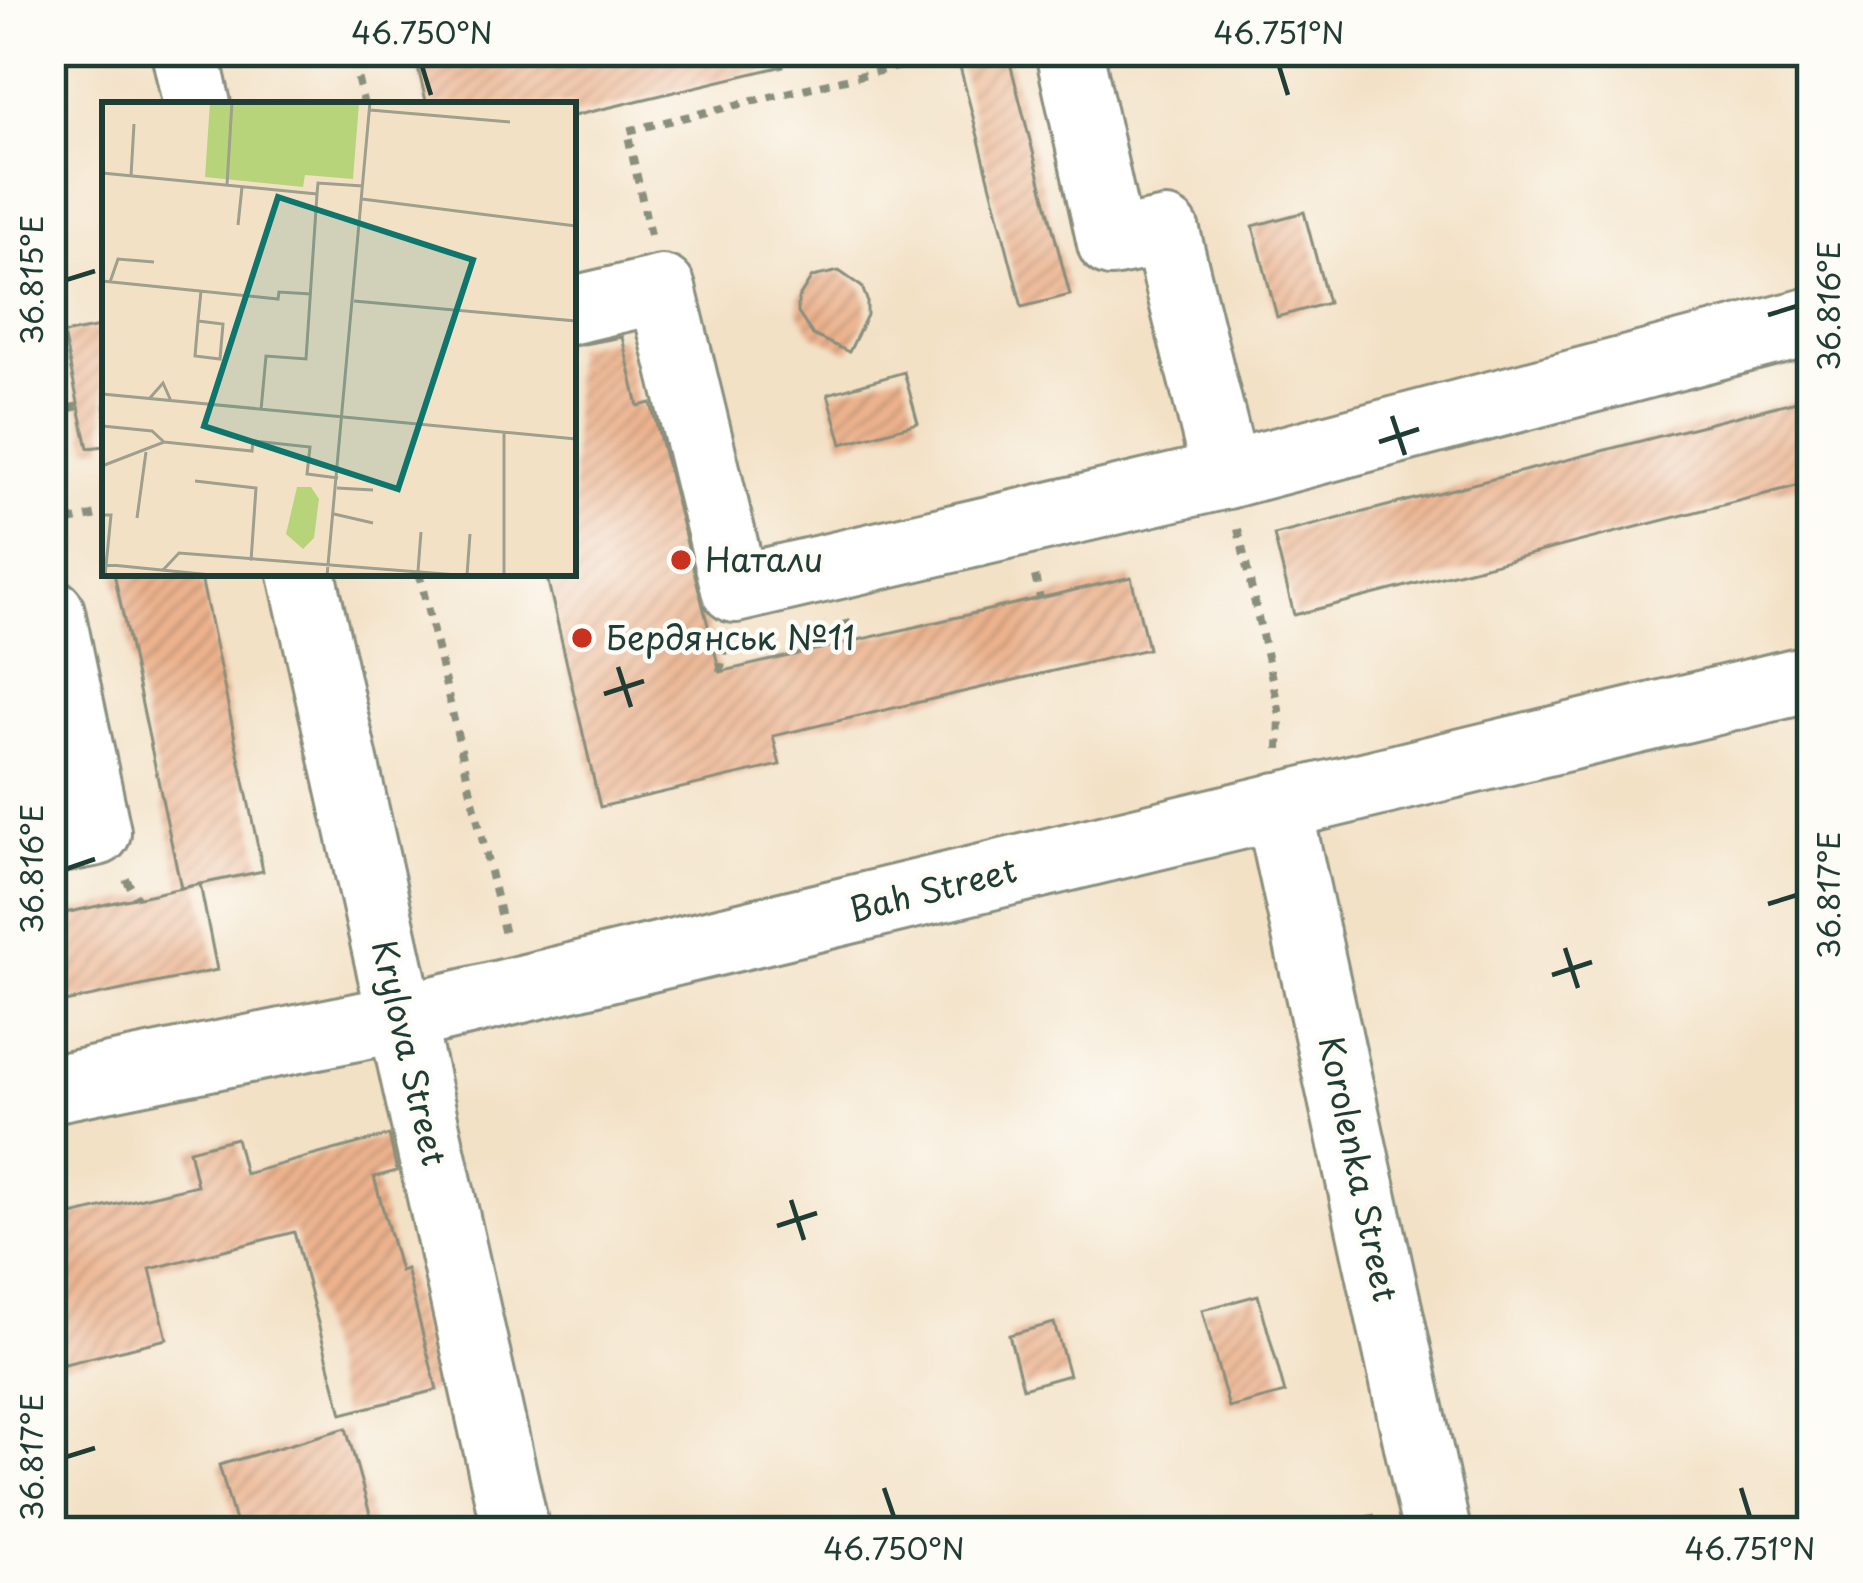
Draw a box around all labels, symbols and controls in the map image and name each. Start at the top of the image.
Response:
text: 46.750°N [351,9,493,54]
text: 46.751°N [1213,9,1345,54]
inset map [102,102,576,576]
text: 36.815°E [8,215,53,345]
text: 36.816°E [1805,241,1850,371]
place label: Натали [705,533,823,583]
marker: Натали [668,547,694,573]
place label: Бердянськ №11 [606,611,855,661]
marker: Бердянськ №11 [569,625,595,651]
text: 36.816°E [8,804,53,934]
text: 36.817°E [1805,831,1850,959]
street label: Bah Street [844,843,1021,933]
street label: Krylova Street [361,935,461,1170]
street label: Korolenka Street [1307,1031,1413,1306]
text: 36.817°E [8,1393,53,1521]
text: 46.750°N [823,1525,965,1570]
text: 46.751°N [1684,1525,1816,1570]

